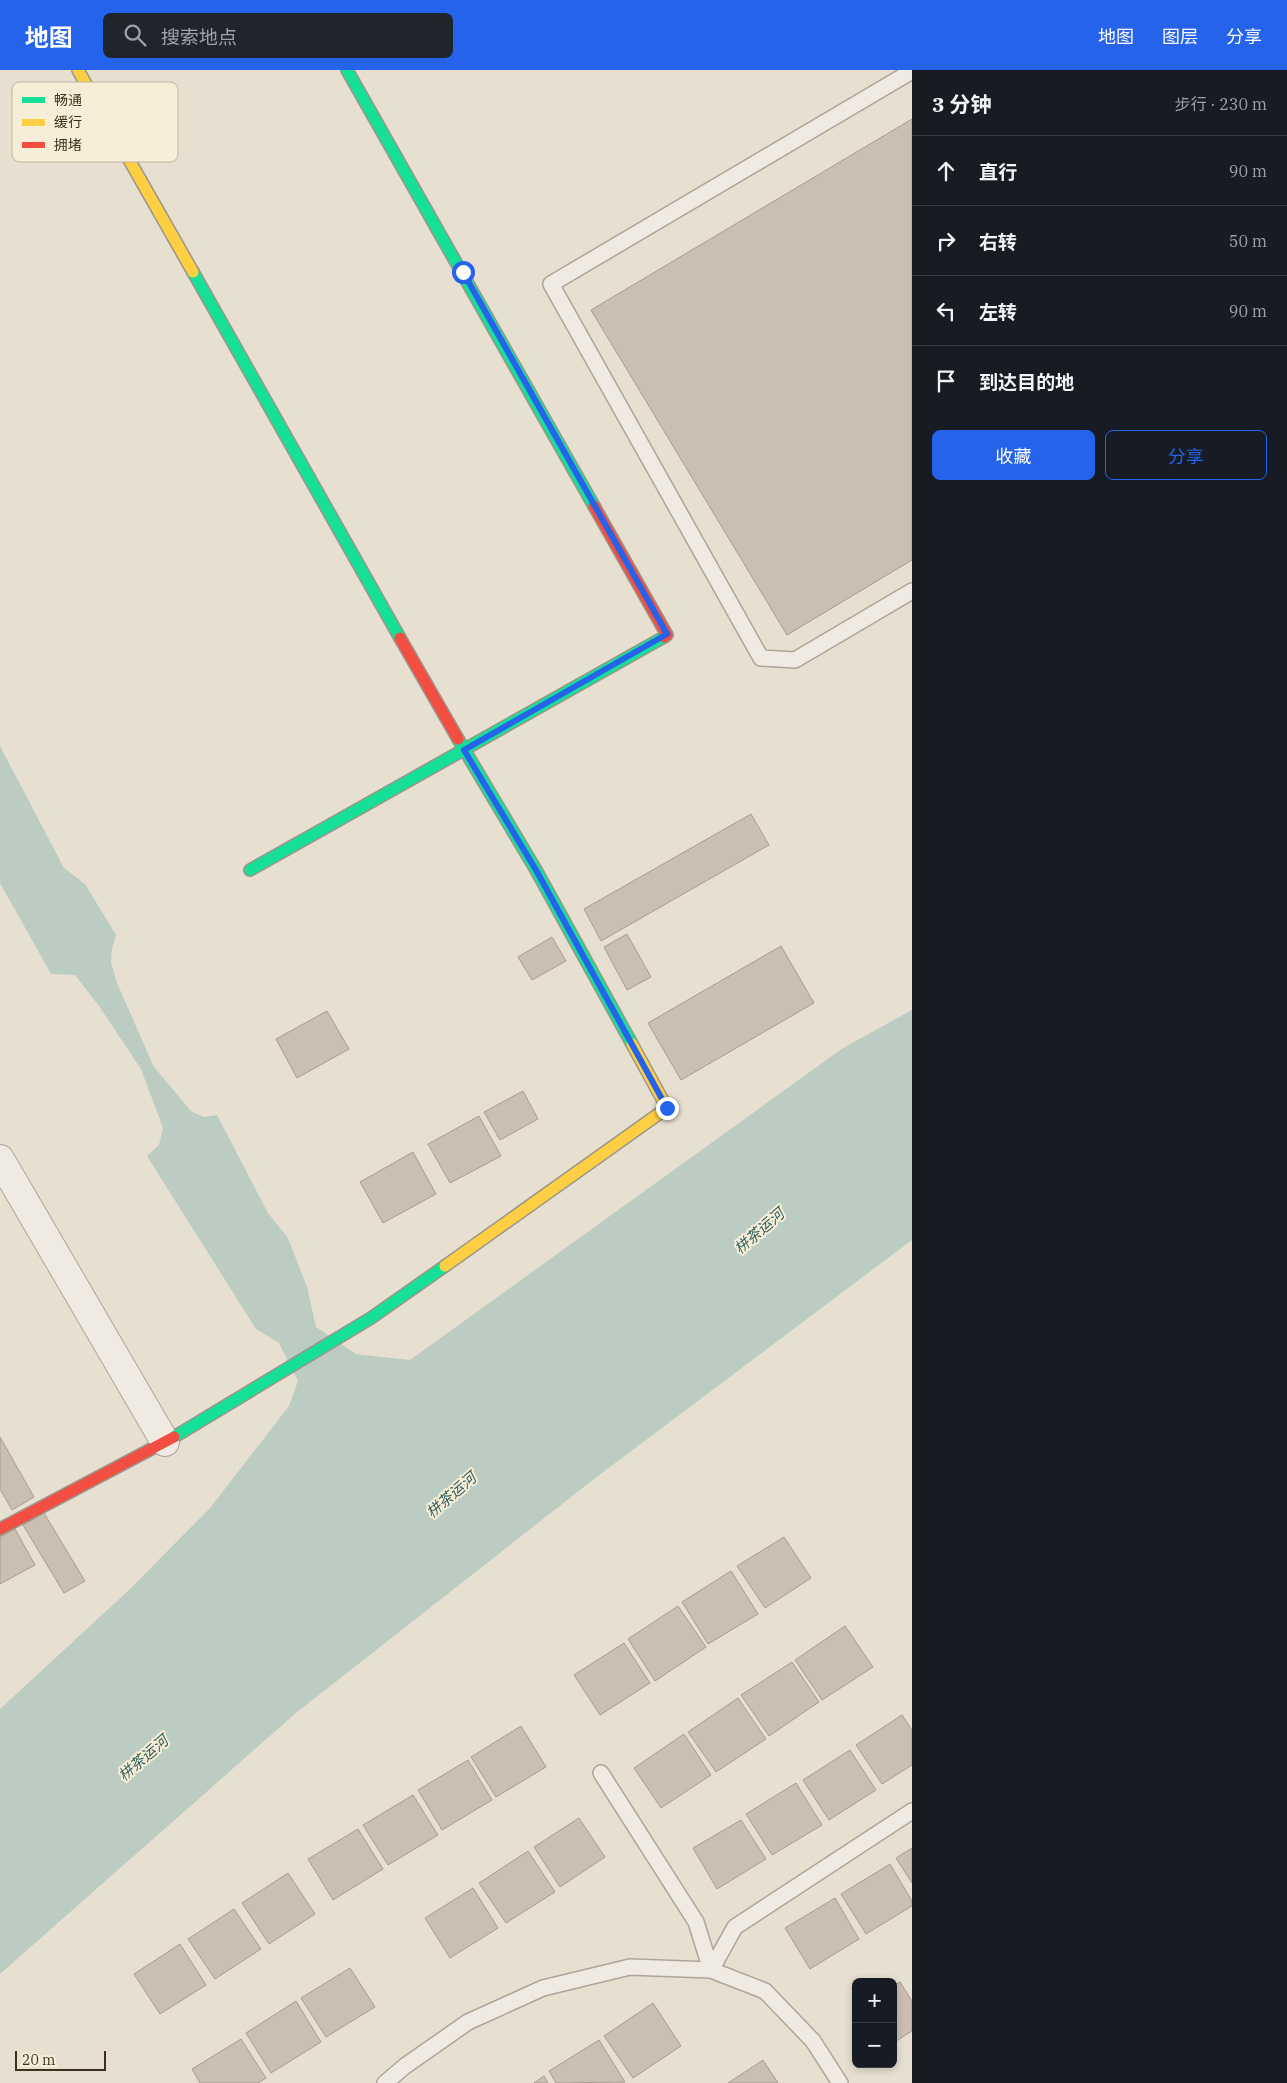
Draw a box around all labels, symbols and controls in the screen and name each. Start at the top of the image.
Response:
search box [103,13,453,58]
text: 地图 [25,21,73,53]
icon: search [121,21,149,49]
text: 搜索地点 [161,25,237,49]
text: 地图 [1098,25,1134,48]
text: 图层 [1162,25,1198,48]
text: 分享 [1226,25,1262,48]
legend [12,82,178,162]
text: 3 分钟 [932,90,991,118]
text: 畅通 [54,91,82,109]
text: 步行 · 230 m [1175,94,1267,114]
text: 缓行 [54,113,82,131]
text: 拥堵 [54,136,82,154]
icon: ahead [932,157,960,185]
text: 直行 [979,160,1017,184]
text: 90 m [1229,161,1267,181]
icon: right [932,227,960,255]
text: 右转 [979,230,1017,254]
text: 50 m [1229,231,1267,251]
route start [452,261,475,284]
icon: left [932,297,960,325]
text: 左转 [979,300,1017,324]
text: 90 m [1229,301,1267,321]
icon: arrive [932,367,960,395]
text: 到达目的地 [979,370,1074,394]
button: 收藏 [932,430,1095,480]
button: 分享 [1105,430,1267,480]
route end [656,1097,679,1120]
water label: 栟茶运河 [730,1202,790,1258]
water label: 栟茶运河 [422,1466,482,1522]
water label: 栟茶运河 [114,1729,174,1785]
map controls [852,1978,897,2068]
button: + [852,1978,897,2023]
button: − [852,2023,897,2068]
scale bar [15,2048,106,2071]
text: 20 m [22,2051,55,2069]

